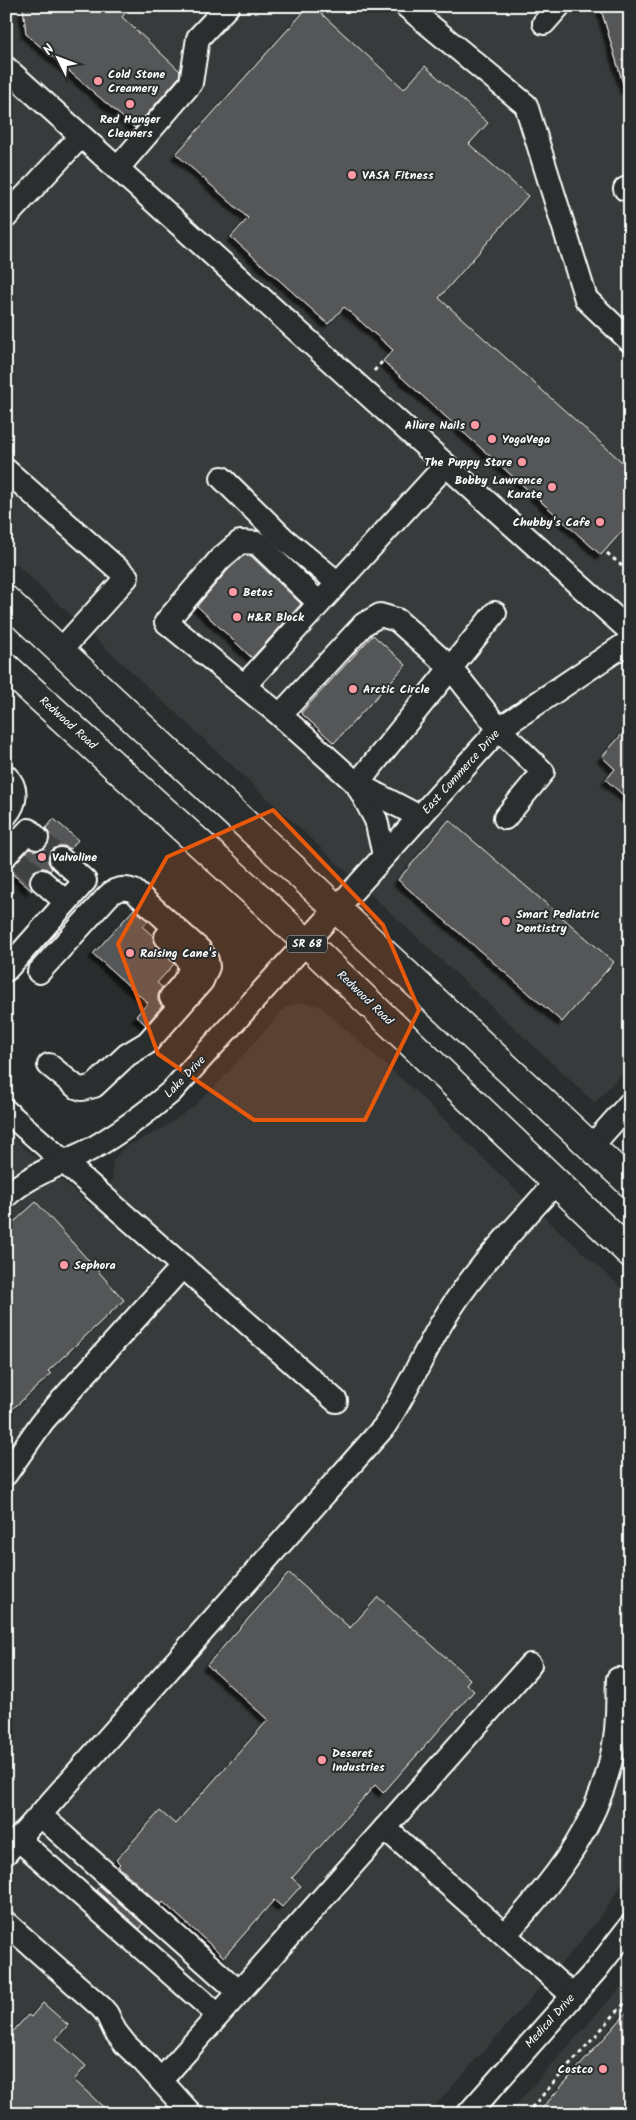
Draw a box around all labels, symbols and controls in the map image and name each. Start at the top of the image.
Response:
north arrow [32,32,82,82]
text: N [38,39,60,61]
place label: Cold Stone Creamery [108,65,165,98]
marker: Cold Stone Creamery [92,75,104,87]
marker: Red Hanger Cleaners [124,98,136,110]
place label: Red Hanger Cleaners [100,110,161,143]
place label: VASA Fitness [362,166,434,185]
marker: VASA Fitness [346,169,358,181]
place label: Allure Nails [405,416,465,435]
marker: Allure Nails [469,419,481,431]
place label: YogaVega [502,430,550,449]
marker: YogaVega [486,433,498,445]
place label: The Puppy Store [424,453,512,472]
marker: The Puppy Store [516,456,528,468]
place label: Bobby Lawrence Karate [455,471,542,504]
marker: Bobby Lawrence Karate [546,481,558,493]
place label: Chubby's Cafe [513,513,590,532]
marker: Chubby's Cafe [594,516,606,528]
place label: Betos [243,583,273,602]
marker: Betos [227,586,239,598]
place label: H&R Block [247,608,305,627]
marker: H&R Block [231,611,243,623]
place label: Arctic Circle [363,680,430,699]
marker: Arctic Circle [347,683,359,695]
street label: Redwood Road [35,692,102,755]
street label: East Commerce Drive [418,725,505,819]
place label: Valvoline [52,848,97,867]
marker: Valvoline [36,851,48,863]
place label: Smart Pediatric Dentistry [516,905,600,938]
marker: Smart Pediatric Dentistry [500,915,512,927]
road number: SR 68 [287,936,327,952]
place label: Raising Cane's [140,944,217,963]
marker: Raising Cane's [124,947,136,959]
street label: Redwood Road [332,966,398,1031]
street label: Lake Drive [160,1051,211,1103]
place label: Sephora [74,1256,116,1275]
marker: Sephora [58,1259,70,1271]
place label: Deseret Industries [332,1744,385,1777]
marker: Deseret Industries [316,1754,328,1766]
street label: Medical Drive [520,1989,580,2052]
place label: Costco [558,2060,594,2079]
marker: Costco [597,2063,609,2075]

